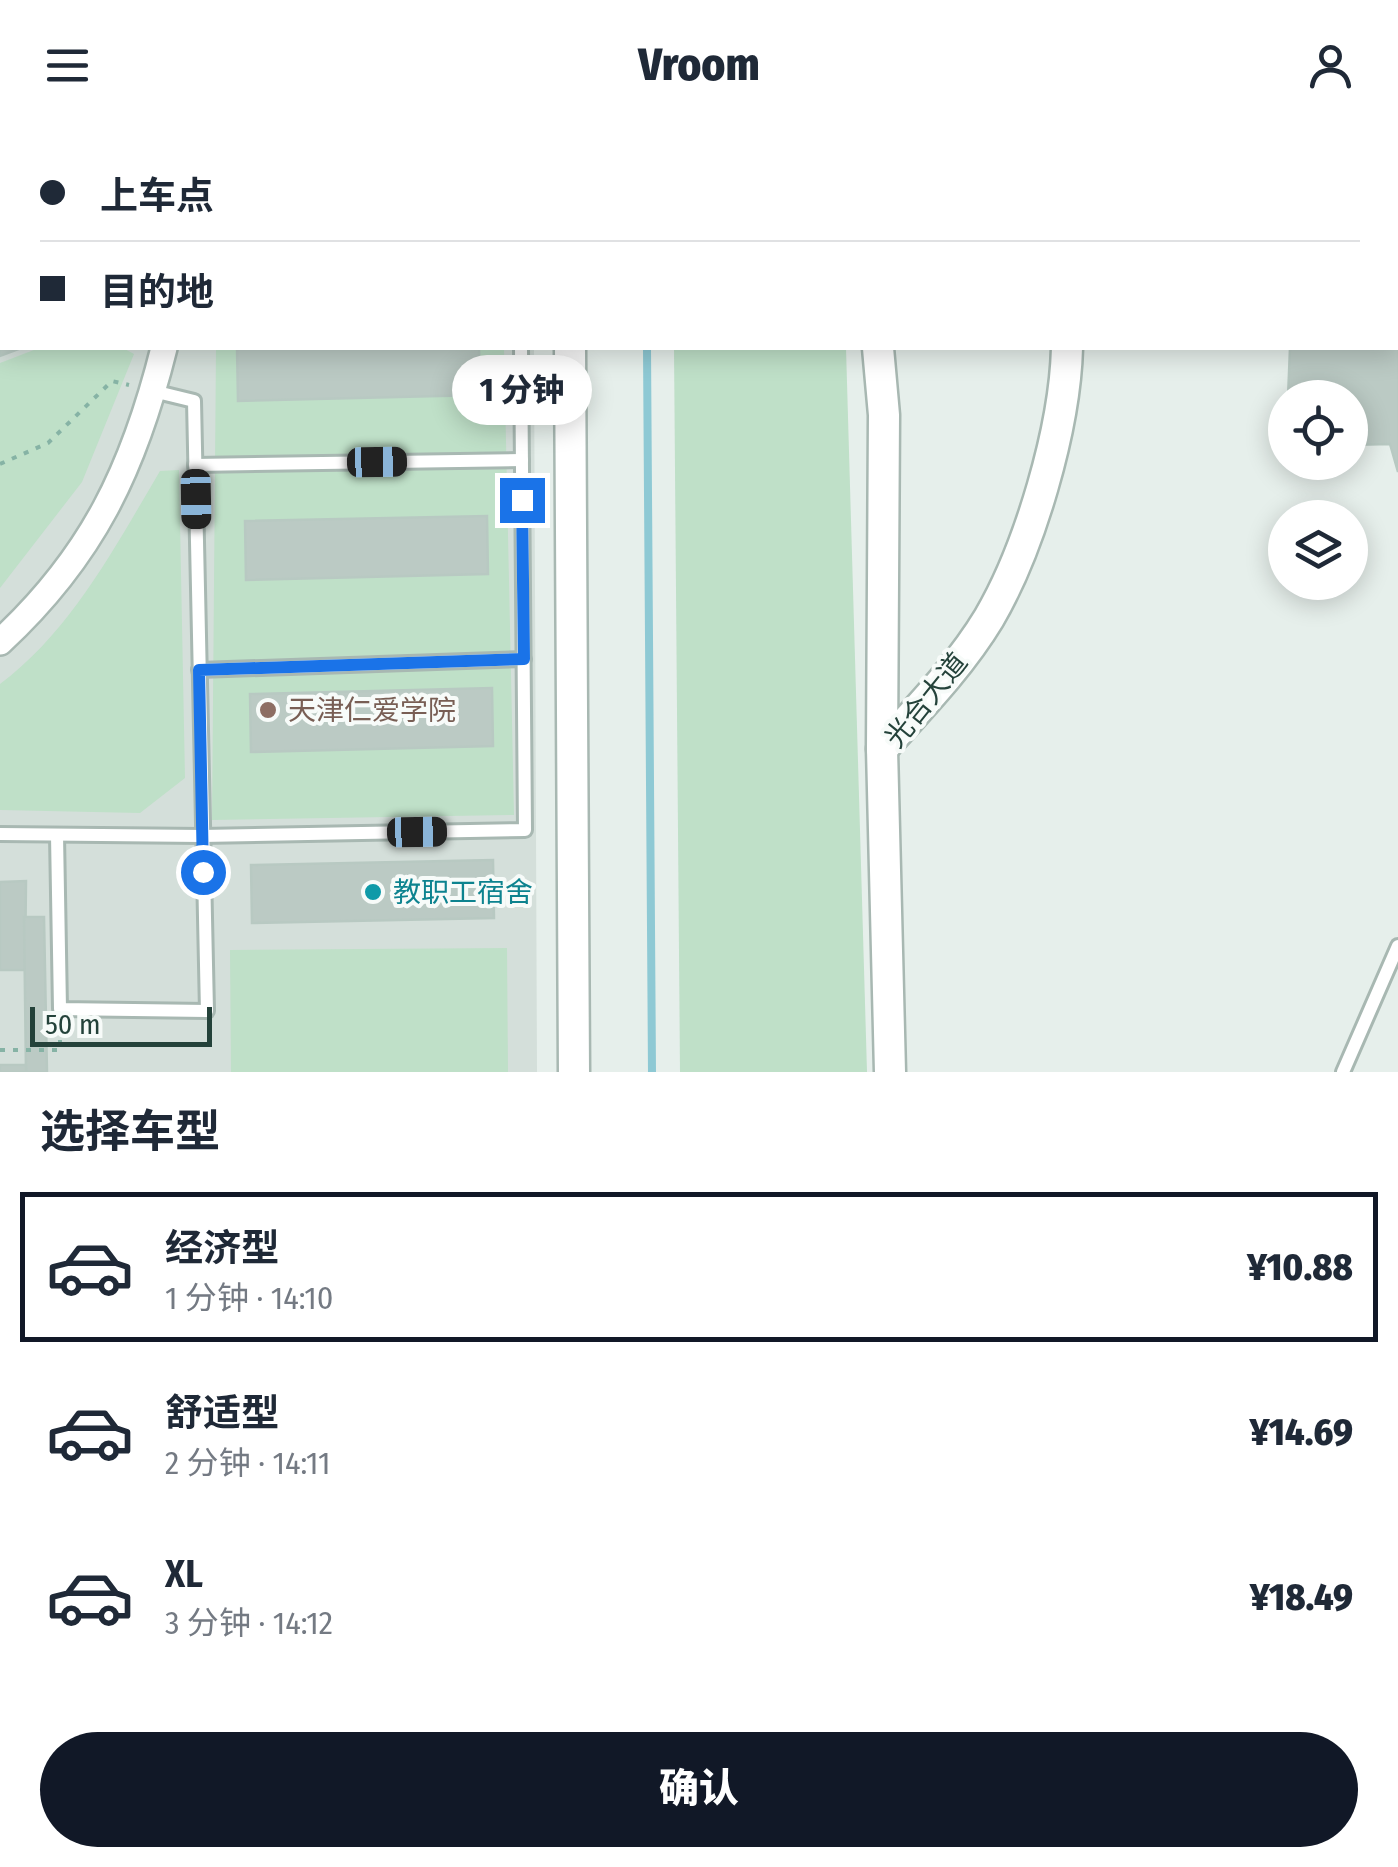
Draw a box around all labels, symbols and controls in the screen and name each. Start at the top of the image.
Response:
icon: menu [40,38,95,93]
text: Vroom [638,38,760,92]
icon: person [1303,38,1358,93]
text: 上车点 [100,173,214,219]
text: 目的地 [100,269,214,315]
callout: 1 分钟 [452,355,592,425]
text: 1 分钟 [480,371,564,409]
map controls [1268,380,1368,600]
button: locate [1268,380,1368,480]
car [347,446,407,478]
car [180,469,212,529]
route end [500,478,545,523]
button: layers [1268,500,1368,600]
street label: 光合大道 [878,646,974,754]
place label: 天津仁爱学院 [288,694,456,727]
marker: 天津仁爱学院 [257,699,279,721]
car [387,816,447,848]
route start [181,850,226,895]
place label: 教职工宿舍 [393,876,533,909]
marker: 教职工宿舍 [362,881,384,903]
scale bar [30,1002,212,1046]
text: 50 m [45,1008,101,1041]
text: 选择车型 [40,1105,220,1159]
icon: car [45,1222,135,1312]
text: 经济型 [165,1225,279,1271]
text: ¥10.88 [1247,1244,1353,1290]
text: 1 分钟 · 14:10 [165,1279,333,1317]
icon: car [45,1387,135,1477]
text: 舒适型 [165,1390,279,1436]
text: ¥14.69 [1250,1409,1353,1455]
text: 2 分钟 · 14:11 [165,1444,330,1482]
text: XL [165,1551,203,1597]
icon: car [45,1552,135,1642]
text: ¥18.49 [1250,1574,1353,1620]
text: 3 分钟 · 14:12 [165,1604,333,1642]
button: 确认 [40,1732,1358,1847]

